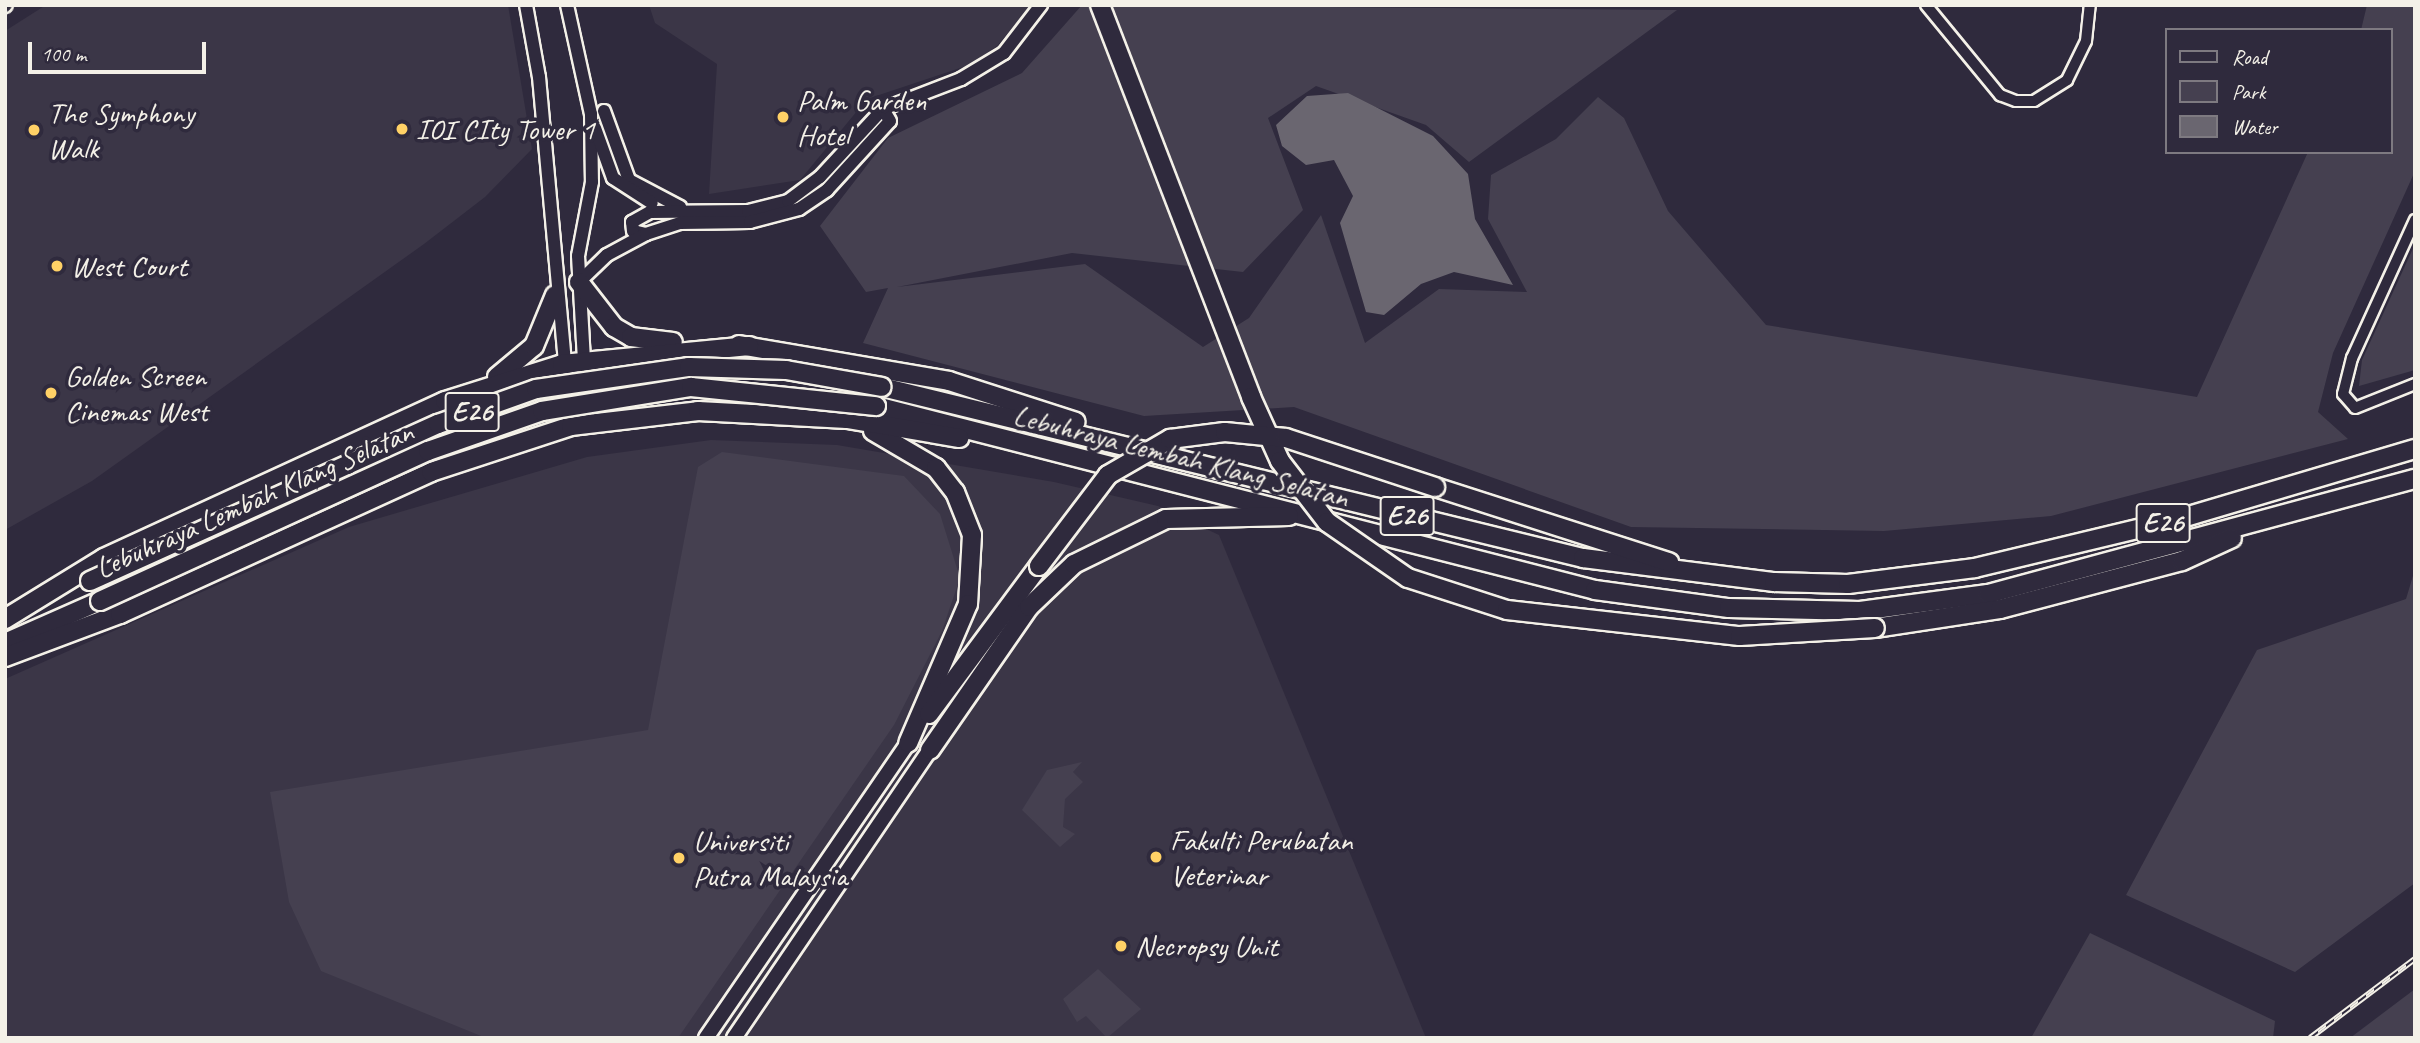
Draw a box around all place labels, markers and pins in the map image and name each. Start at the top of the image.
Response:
place label: Palm Garden Hotel [797,82,927,152]
place label: The Symphony Walk [48,95,196,166]
marker: Palm Garden Hotel [775,109,791,125]
place label: IOI CIty Tower 1 [416,111,594,147]
marker: IOI CIty Tower 1 [394,121,410,137]
marker: The Symphony Walk [26,122,42,138]
place label: West Court [71,248,187,284]
marker: West Court [49,258,65,274]
place label: Golden Screen Cinemas West [65,358,208,428]
marker: Golden Screen Cinemas West [43,385,59,401]
place label: Fakulti Perubatan Veterinar [1170,822,1353,892]
place label: Universiti Putra Malaysia [693,823,848,894]
marker: Fakulti Perubatan Veterinar [1148,849,1164,865]
marker: Universiti Putra Malaysia [671,850,687,866]
place label: Necropsy Unit [1135,928,1278,964]
marker: Necropsy Unit [1113,938,1129,954]

